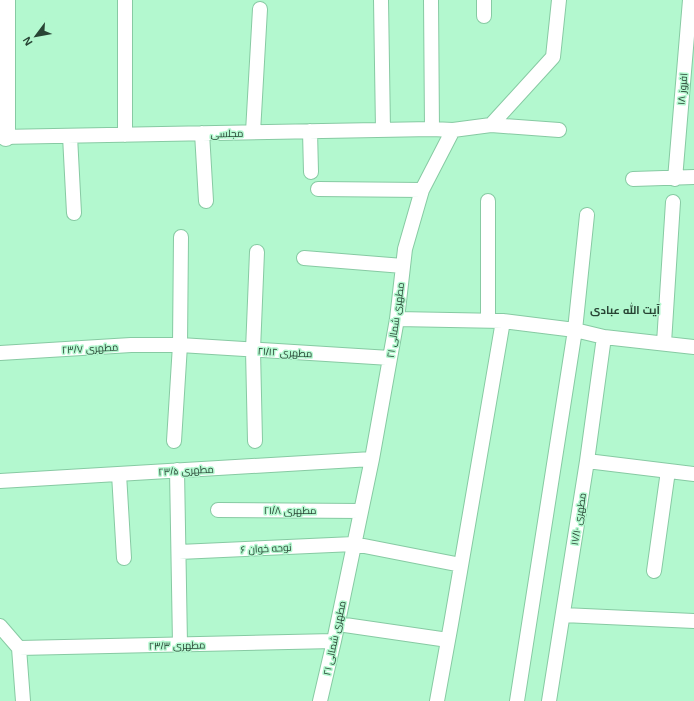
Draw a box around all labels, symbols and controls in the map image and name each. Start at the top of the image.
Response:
north arrow [16,16,56,56]
text: N [20,35,35,48]
street label: افروز ۱۸ [676,73,689,105]
street label: مجلسی [210,128,244,140]
street label: مطهری شمالی ۲۱ [385,282,407,359]
district label: آیت الله عبادی [590,302,660,317]
street label: مطهری ۲۳/۷ [62,342,118,356]
street label: مطهری ۲۱/۱۲ [257,346,313,360]
street label: مطهری ۲۳/۵ [158,464,214,478]
street label: مطهری ۱۷/۱۰ [569,492,589,546]
street label: مطهری ۲۱/۸ [264,505,316,517]
street label: نوحه خوان ۶ [240,542,292,556]
street label: مطهری شمالی ۲۱ [321,600,349,677]
street label: مطهری ۲۳/۳ [149,640,206,652]

